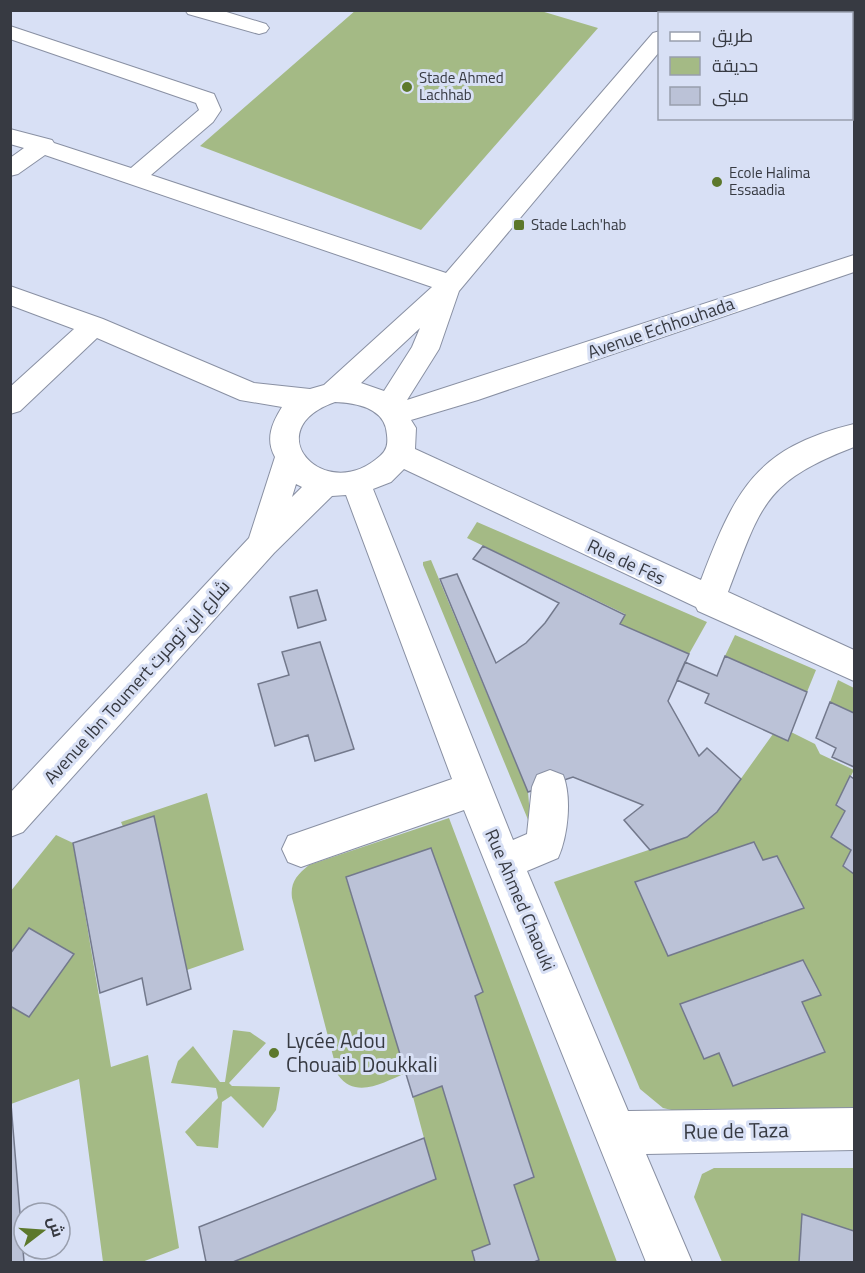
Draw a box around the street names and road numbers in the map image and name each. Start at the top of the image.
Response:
street label: Avenue Echhouhada [584,290,738,365]
street label: Rue de Fés [583,532,669,591]
street label: Avenue Ibn Toumert شارع ابن تومرت [37,574,236,790]
street label: Rue Ahmed Chaouki [478,825,563,975]
street label: Rue de Taza [683,1113,789,1147]

